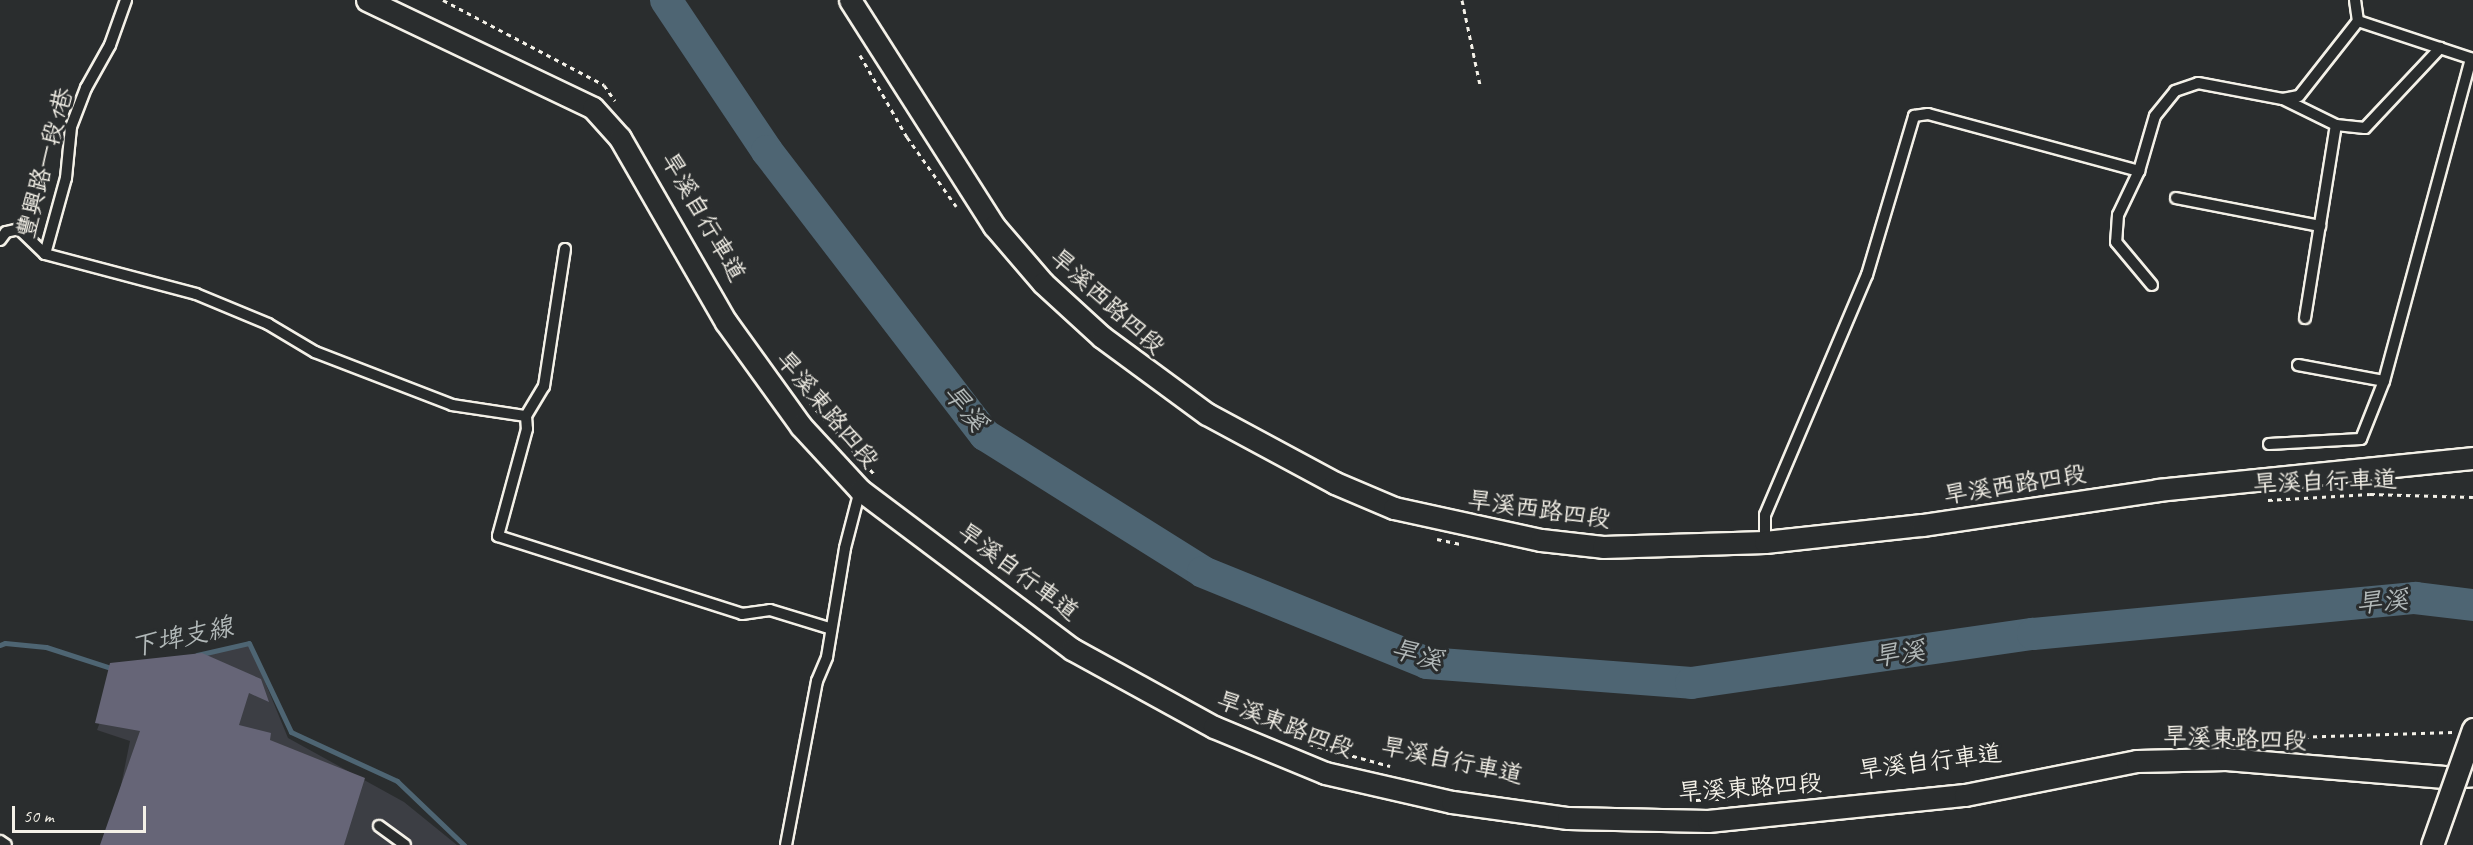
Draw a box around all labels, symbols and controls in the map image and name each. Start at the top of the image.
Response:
street label: 豐興路一段1巷 [11,85,79,241]
street label: 旱溪自行車道 [655,147,751,287]
street label: 旱溪西路四段 [1044,243,1170,361]
street label: 旱溪東路四段 [770,346,884,474]
water label: 旱溪 [937,378,993,438]
street label: 旱溪西路四段 [1942,460,2088,510]
street label: 旱溪自行車道 [2253,465,2397,499]
street label: 旱溪西路四段 [1466,486,1612,534]
street label: 旱溪自行車道 [952,517,1084,627]
water label: 旱溪 [2355,584,2409,620]
water label: 下埤支線 [128,611,236,663]
water label: 旱溪 [1388,633,1446,677]
water label: 旱溪 [1871,635,1927,673]
street label: 旱溪東路四段 [1213,686,1357,764]
street label: 旱溪東路四段 [2163,722,2307,756]
street label: 旱溪自行車道 [1379,732,1525,790]
street label: 旱溪自行車道 [1857,739,2003,785]
street label: 旱溪東路四段 [1677,769,1823,807]
scale bar [15,794,148,832]
text: 50 m [23,805,54,827]

